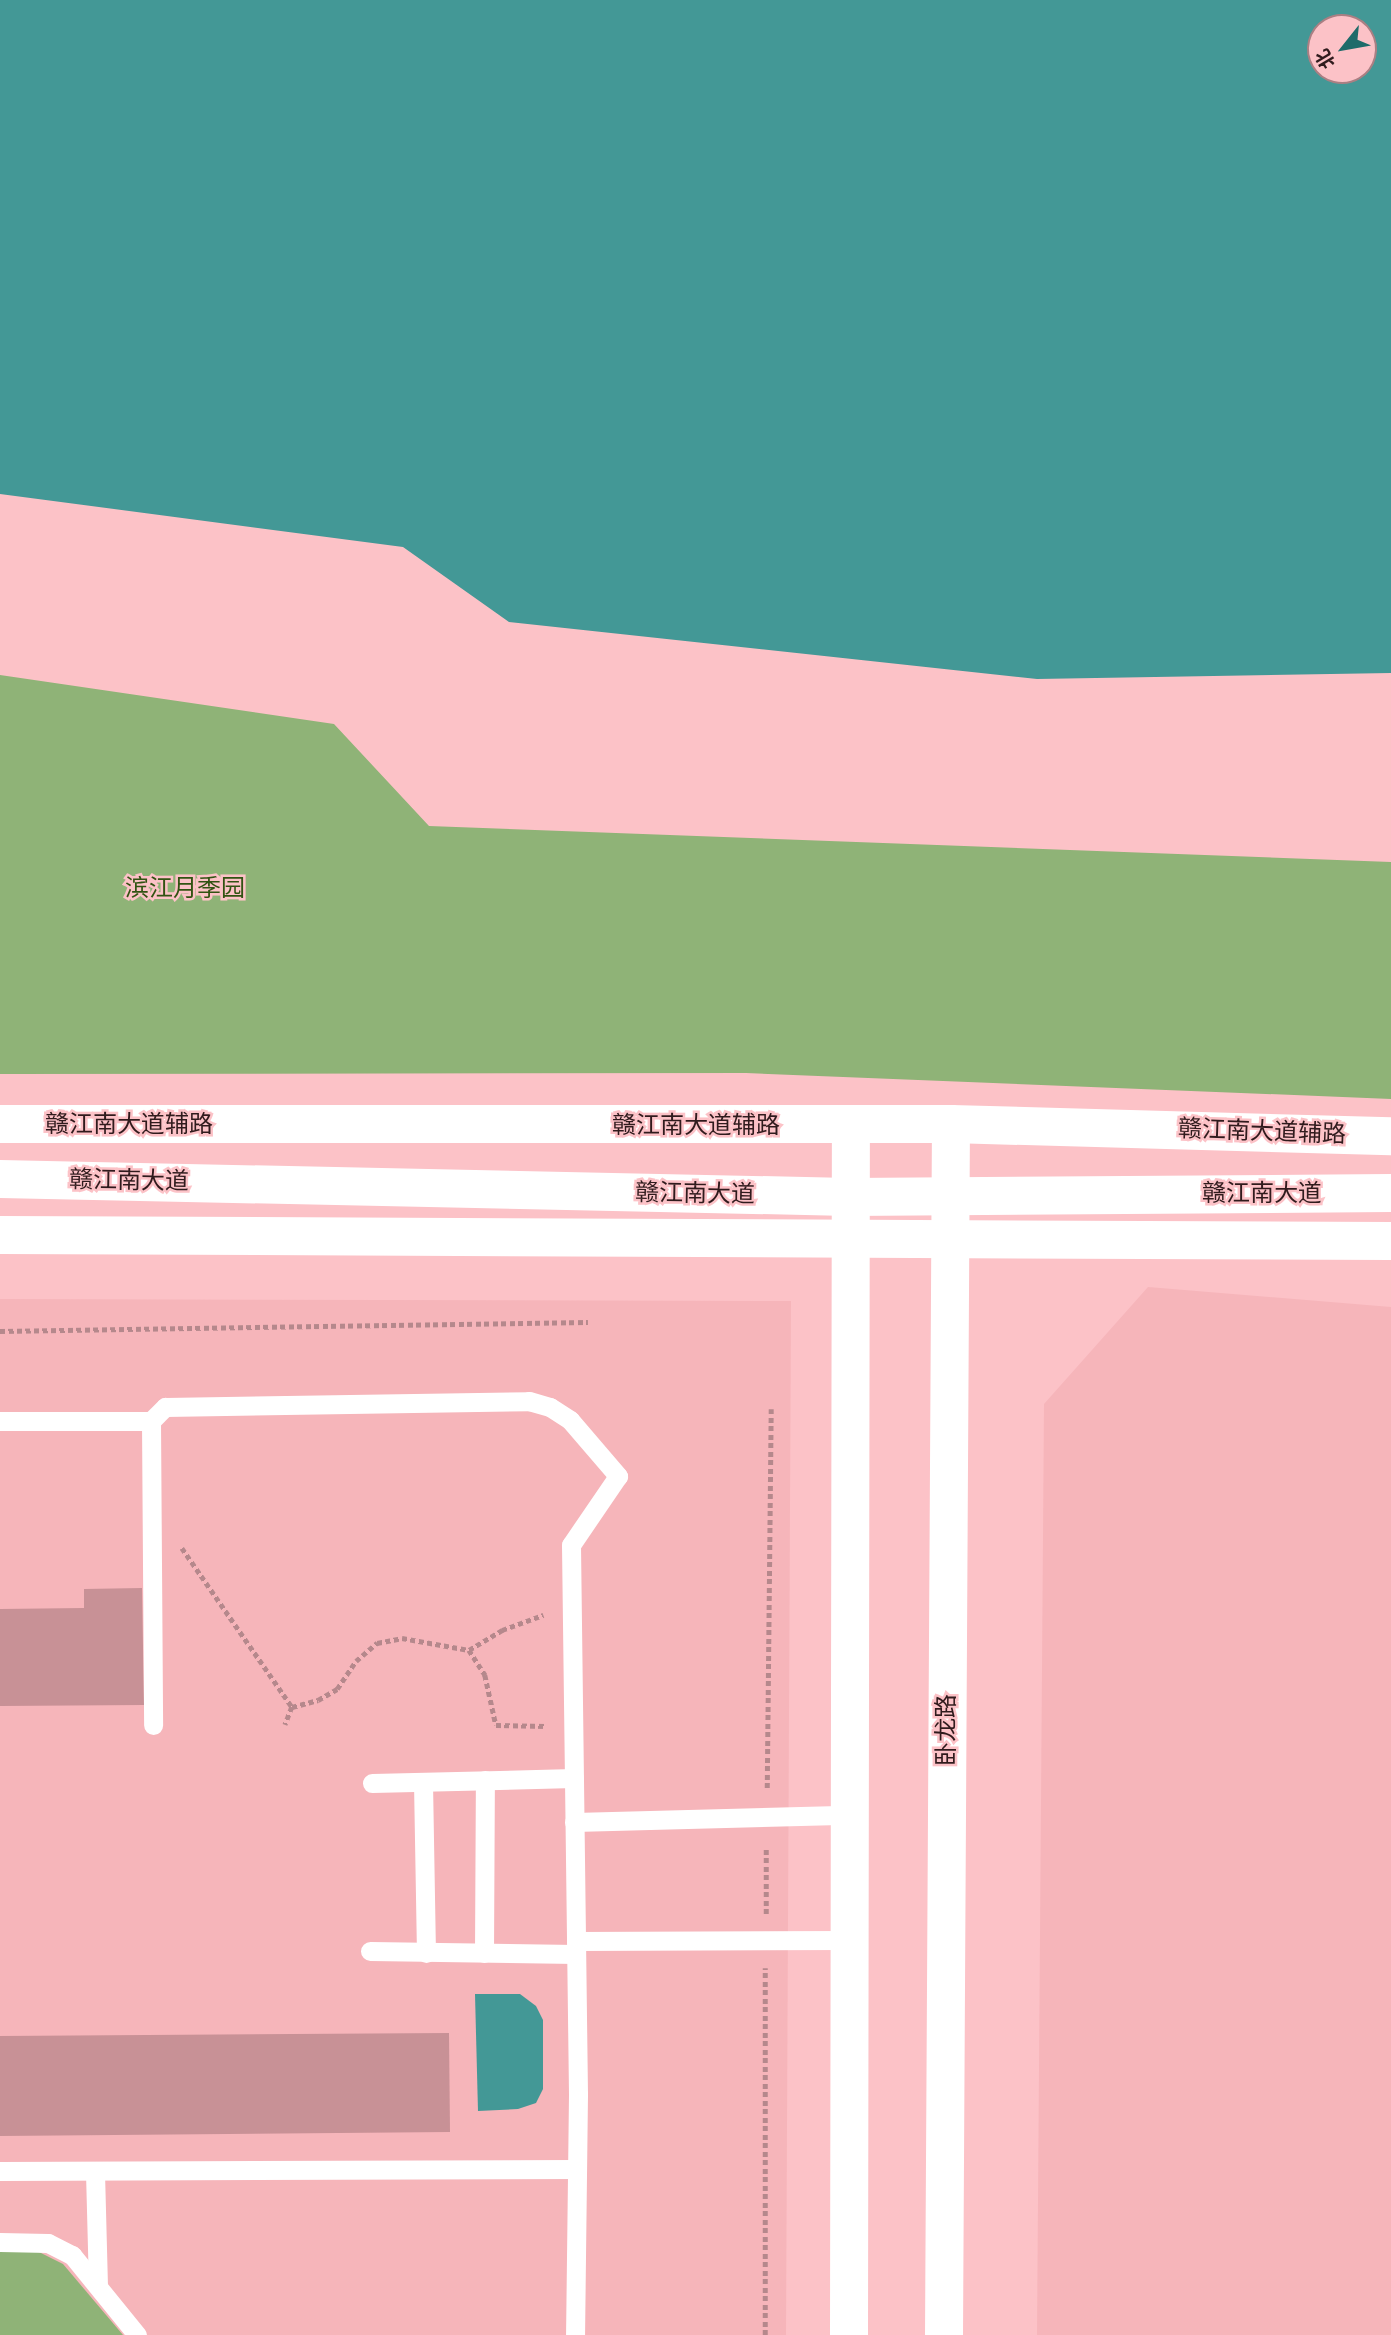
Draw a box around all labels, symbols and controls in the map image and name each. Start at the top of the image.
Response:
north arrow [1307,14,1377,84]
text: 北 [1311,45,1340,73]
park label: 滨江月季园 [125,875,245,903]
street label: 赣江南大道辅路 [45,1111,213,1139]
street label: 赣江南大道辅路 [612,1112,780,1140]
street label: 赣江南大道辅路 [1178,1115,1346,1149]
street label: 赣江南大道 [69,1166,189,1196]
street label: 赣江南大道 [635,1179,755,1209]
street label: 赣江南大道 [1202,1180,1322,1208]
street label: 卧龙路 [933,1694,961,1766]

